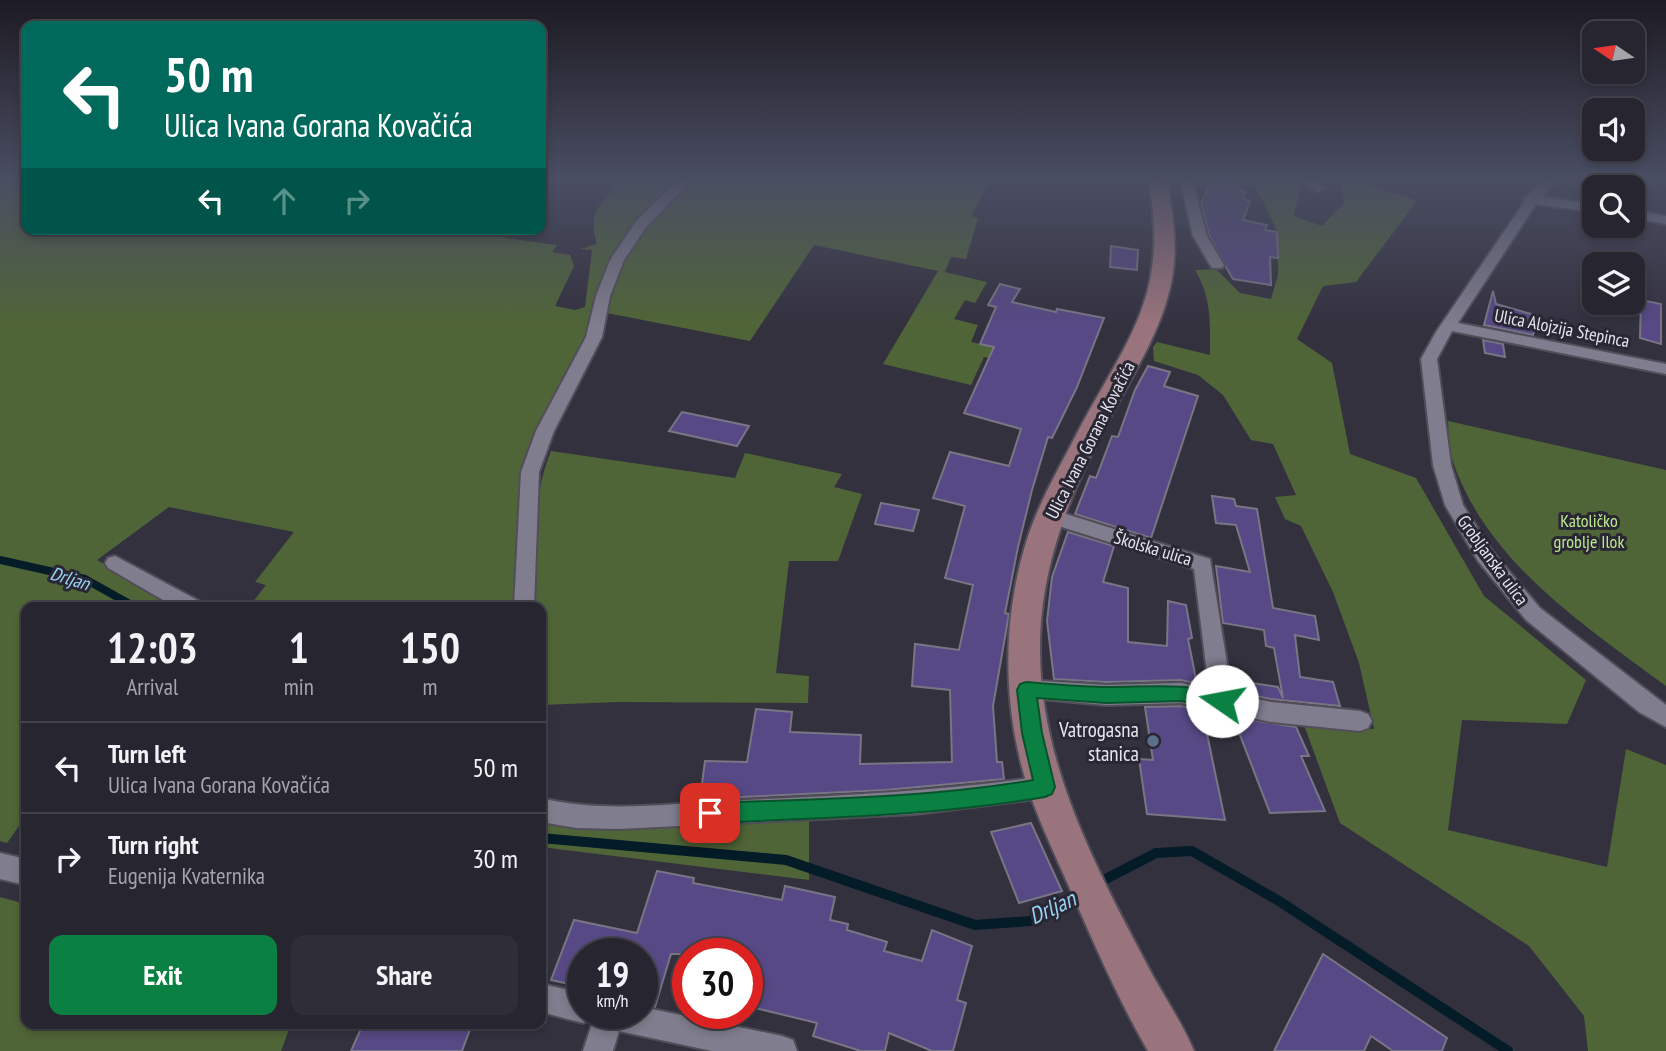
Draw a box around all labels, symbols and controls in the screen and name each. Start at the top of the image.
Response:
north arrow [1582,21,1645,84]
map controls [1582,21,1645,315]
text: 50 m [164,42,253,106]
icon: left [49,49,140,140]
button: sound [1582,98,1645,161]
text: Ulica Ivana Gorana Kovačića [164,104,473,146]
button: search [1582,175,1645,238]
icon: left [192,182,230,220]
icon: ahead [265,182,303,220]
icon: right [338,182,376,220]
button: layers [1582,252,1645,315]
street label: Ulica Alojzija Stepinca [1492,304,1632,352]
street label: Ulica Ivana Gorana Kovačića [1040,357,1140,523]
park label: Katoličko groblje Ilok [1554,509,1624,553]
street label: Grobljanska ulica [1452,510,1534,610]
street label: Školska ulica [1111,525,1195,571]
water label: Drljan [48,561,94,596]
text: 12:03 [107,620,198,675]
text: 1 [289,620,309,675]
text: 150 [400,620,460,675]
position arrow [1185,664,1259,738]
text: Arrival [126,672,178,701]
text: min [284,672,314,701]
text: m [422,672,437,701]
place label: Vatrogasna stanica [1058,716,1139,767]
marker: Vatrogasna stanica [1145,733,1161,749]
text: Turn left [108,737,186,770]
icon: left [49,749,87,787]
text: 50 m [472,751,518,784]
text: Ulica Ivana Gorana Kovačića [108,770,330,799]
pin [680,783,740,843]
icon: arrive [691,794,729,832]
text: Turn right [108,828,199,861]
icon: right [49,840,87,878]
text: 30 m [472,842,518,875]
text: Eugenija Kvaternika [108,861,265,890]
water label: Drljan [1024,883,1082,930]
button: Exit [49,935,277,1015]
button: Share [291,935,518,1015]
speed limit sign: 30 [672,938,763,1029]
text: 19 [596,951,629,997]
text: km/h [597,989,628,1012]

